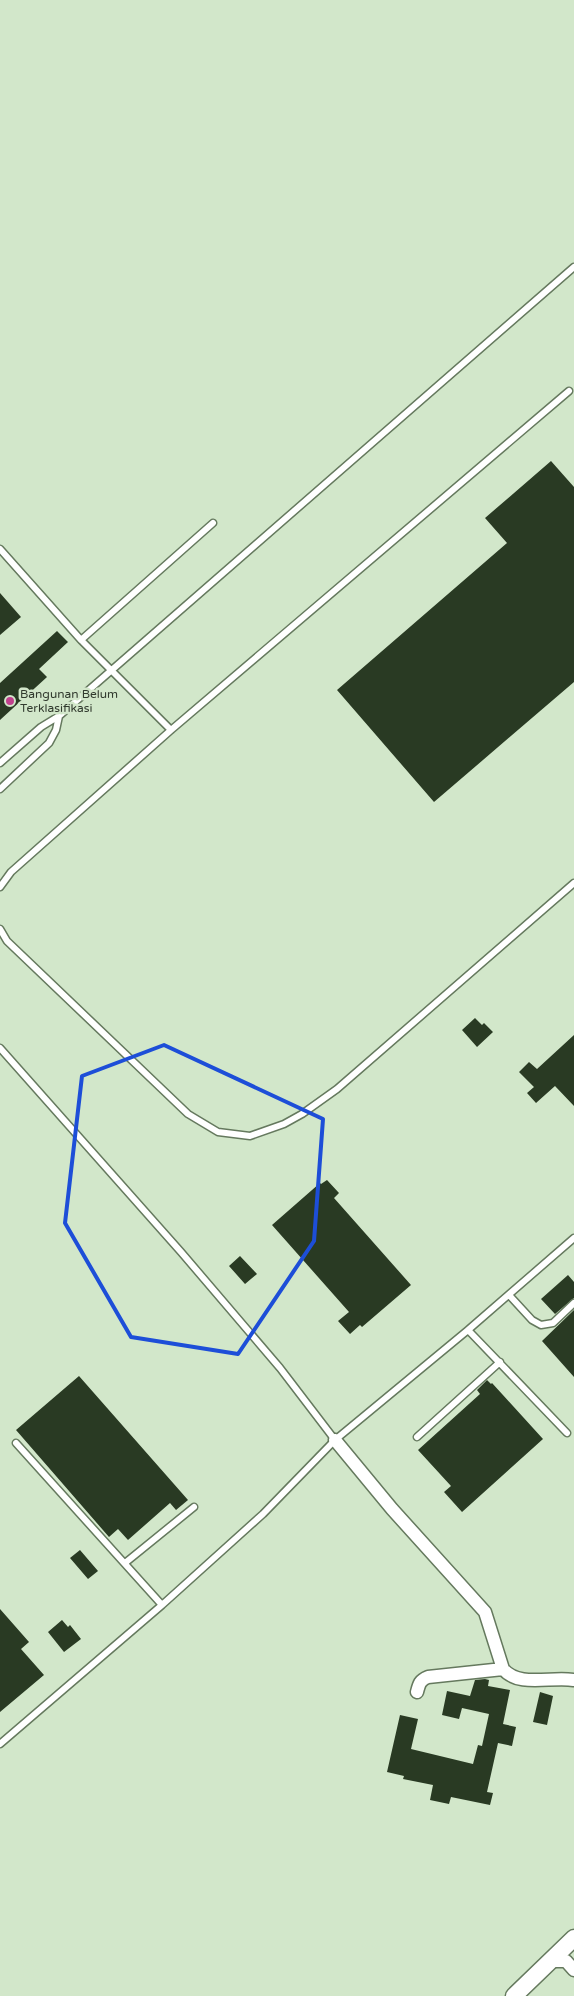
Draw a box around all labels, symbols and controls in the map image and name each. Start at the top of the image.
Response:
place label: Bangunan Belum Terklasifikasi [20,687,118,715]
marker: Bangunan Belum Terklasifikasi [4,695,16,707]

